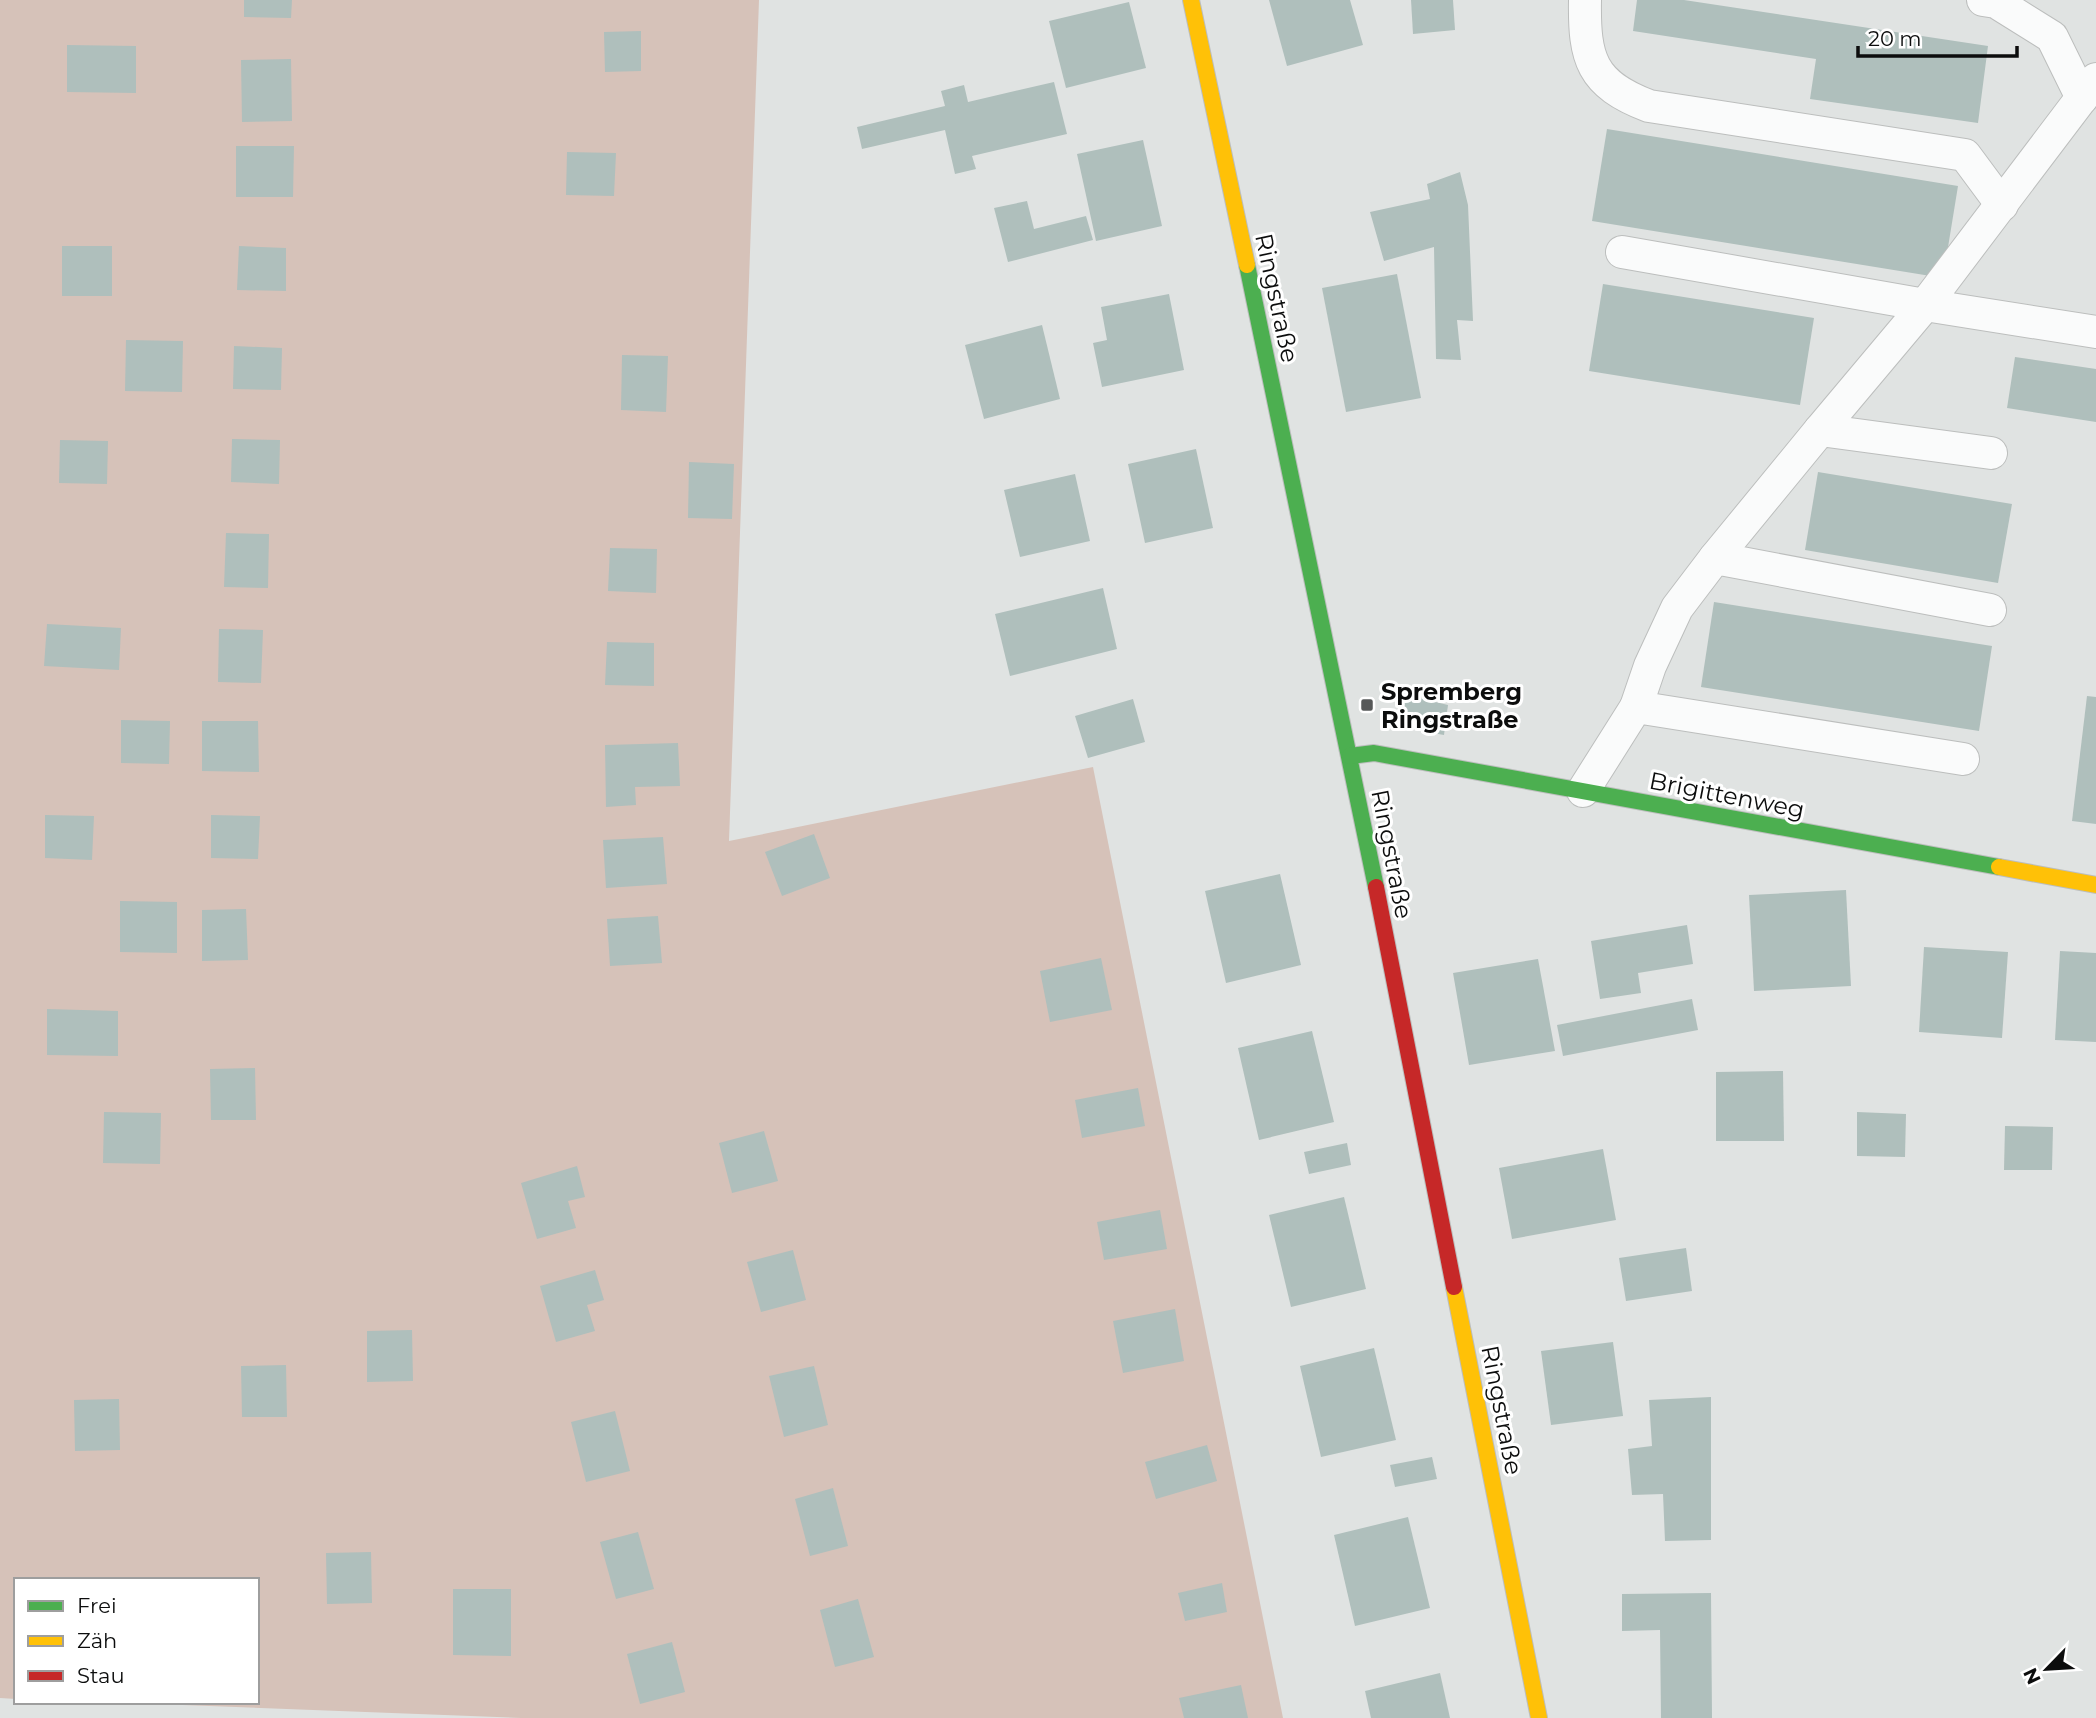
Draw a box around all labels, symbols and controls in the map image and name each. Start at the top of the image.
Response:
scale bar [1858,14,2017,58]
text: 20 m [1868,26,1922,51]
street label: Ringstraße [1249,231,1305,365]
place label: Spremberg Ringstraße [1381,677,1522,734]
marker: Spremberg Ringstraße [1359,697,1375,713]
street label: Brigittenweg [1647,766,1807,824]
street label: Ringstraße [1365,787,1419,921]
street label: Ringstraße [1475,1343,1529,1477]
legend [14,1578,259,1704]
text: Frei [77,1593,117,1618]
text: Zäh [77,1628,117,1653]
north arrow [2012,1634,2082,1704]
text: Stau [77,1663,125,1688]
text: N [2018,1664,2046,1688]

